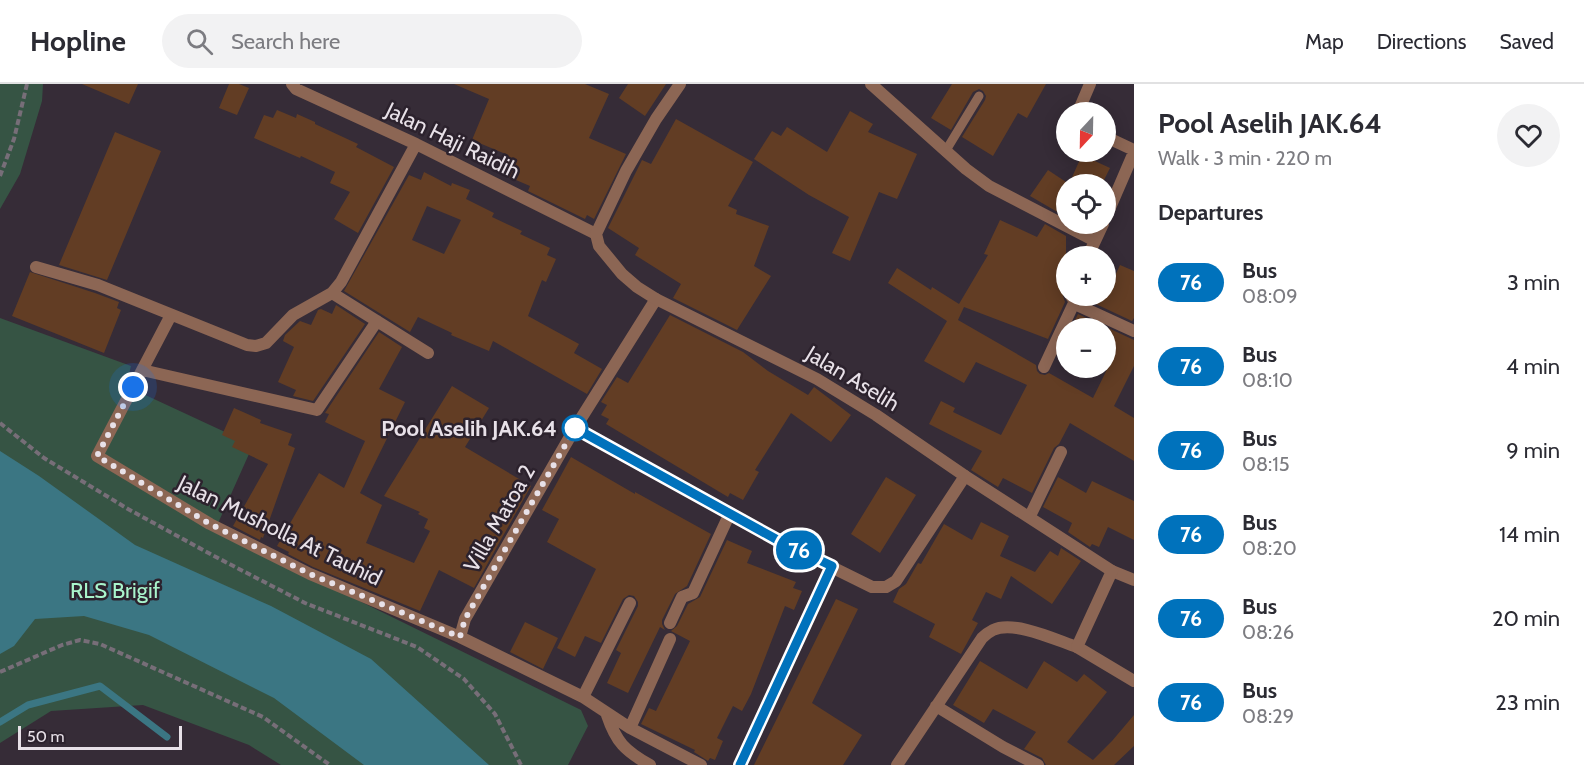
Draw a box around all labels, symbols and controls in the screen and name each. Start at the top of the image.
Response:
search box [162,14,582,68]
text: Hopline [30,24,126,58]
icon: search [183,25,216,58]
text: Search here [231,28,340,55]
text: Map [1305,29,1344,54]
text: Directions [1377,29,1466,54]
text: Saved [1499,29,1554,54]
street label: Jalan Haji Raidih [380,96,524,185]
north arrow [1056,102,1116,162]
map controls [1056,102,1116,378]
button: heart [1497,104,1560,167]
text: Pool Aselih JAK.64 [1158,106,1382,140]
text: Walk · 3 min · 220 m [1158,146,1332,170]
button: locate [1056,174,1116,234]
text: Departures [1158,199,1263,226]
button: + [1056,246,1116,306]
text: Bus [1242,257,1277,284]
text: 3 min [1507,269,1560,296]
text: 76 [1180,270,1202,295]
text: 08:09 [1242,284,1298,308]
button: − [1056,318,1116,378]
street label: Jalan Aselih [800,339,905,417]
text: Bus [1242,341,1277,368]
text: 4 min [1506,353,1560,380]
text: 76 [1180,354,1202,379]
text: 08:10 [1242,368,1293,392]
your location [118,372,148,402]
place label: Pool Aselih JAK.64 [381,415,557,442]
marker: Pool Aselih JAK.64 [562,415,588,441]
text: Bus [1242,425,1277,452]
text: 9 min [1506,437,1560,464]
text: 76 [1180,438,1202,463]
text: 08:15 [1242,452,1290,476]
street label: Villa Matoa 2 [458,460,541,577]
street label: Jalan Musholla At Tauhid [172,469,386,592]
text: Bus [1242,509,1277,536]
text: 14 min [1499,521,1560,548]
text: 76 [1180,522,1202,547]
line badge: 76 [772,530,826,570]
text: 08:20 [1242,536,1297,560]
text: 76 [788,538,810,563]
park label: RLS Brigif [70,577,160,604]
text: Bus [1242,593,1277,620]
text: 20 min [1492,605,1560,632]
text: 76 [1180,606,1202,631]
text: 08:26 [1242,620,1294,644]
text: Bus [1242,677,1277,704]
text: 23 min [1495,689,1560,716]
text: 76 [1180,690,1202,715]
text: 08:29 [1242,704,1294,728]
scale bar [18,723,182,750]
text: 50 m [27,727,64,746]

